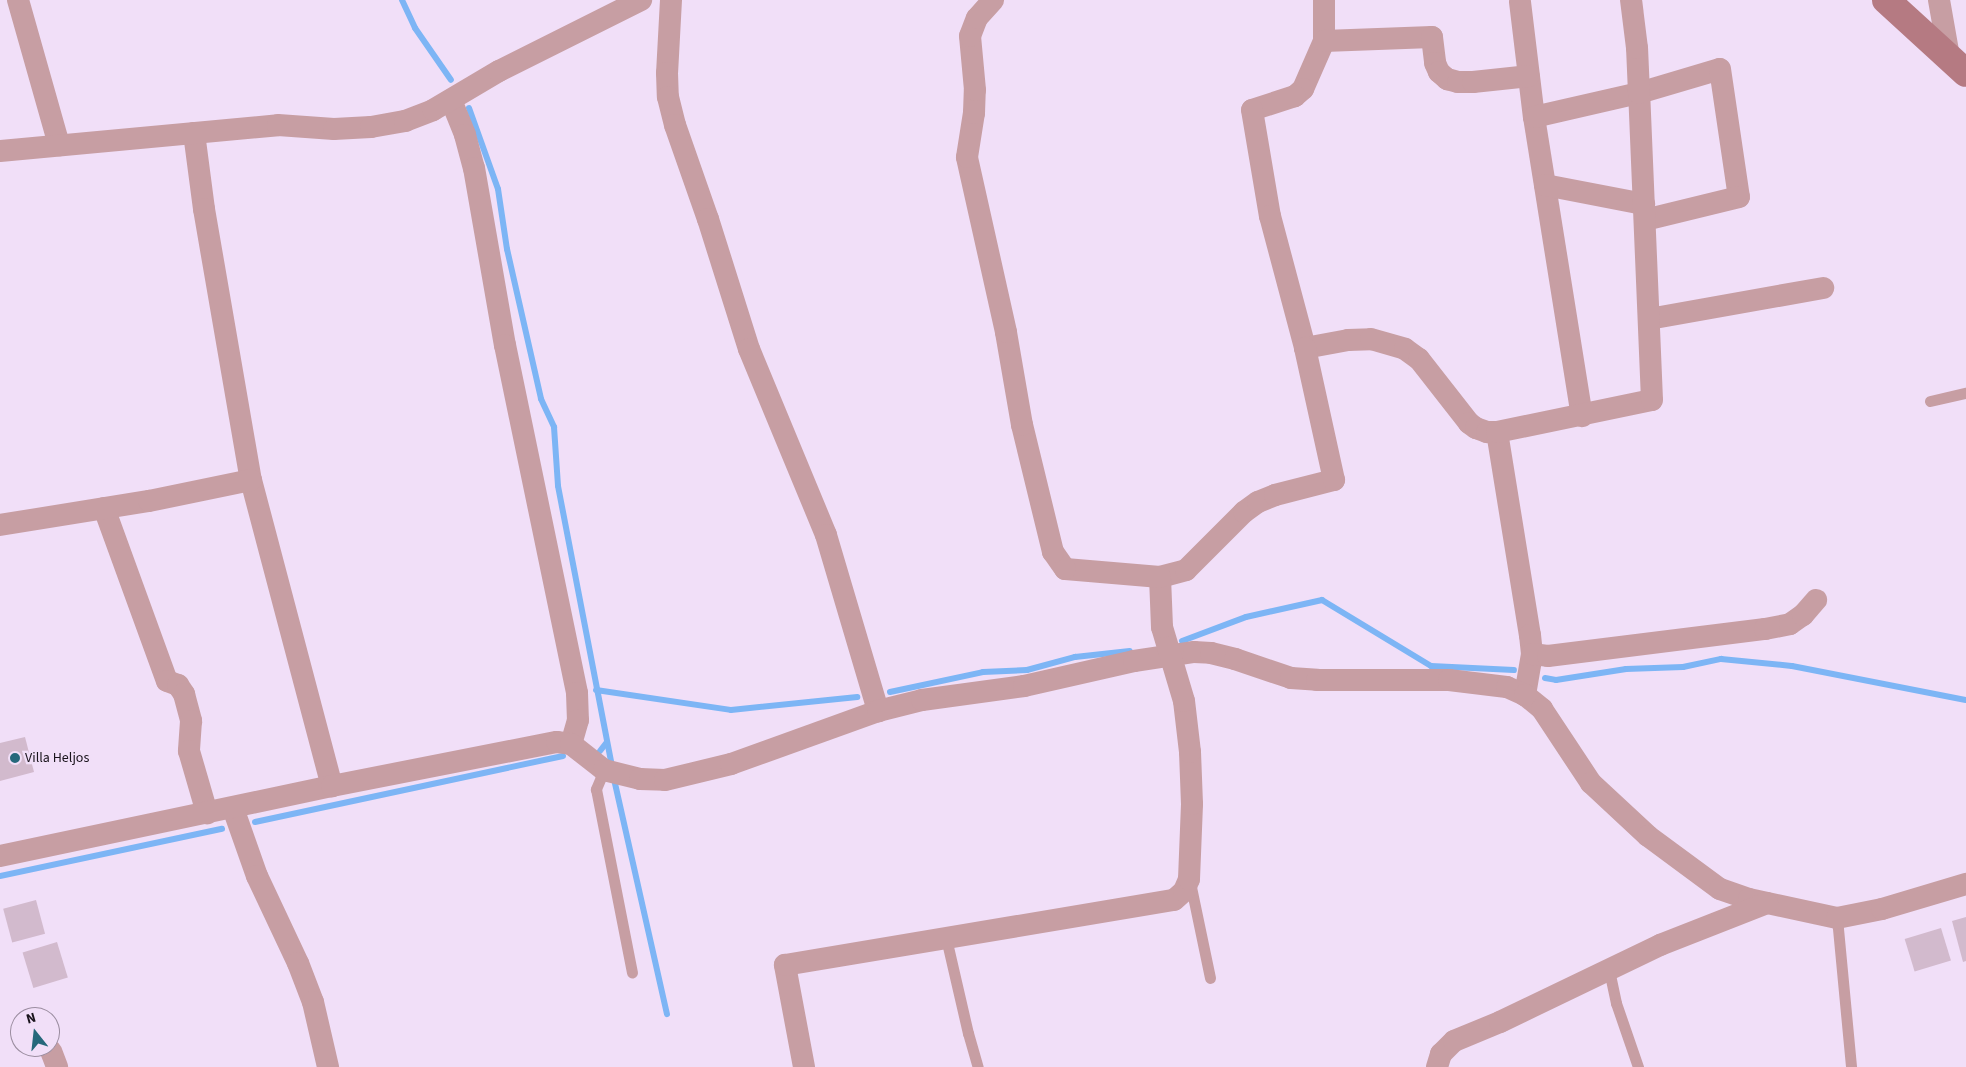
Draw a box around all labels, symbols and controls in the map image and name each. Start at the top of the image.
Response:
place label: Villa Heljos [25,750,89,766]
marker: Villa Heljos [9,752,21,764]
north arrow [10,1007,60,1057]
text: N [24,1008,38,1029]

